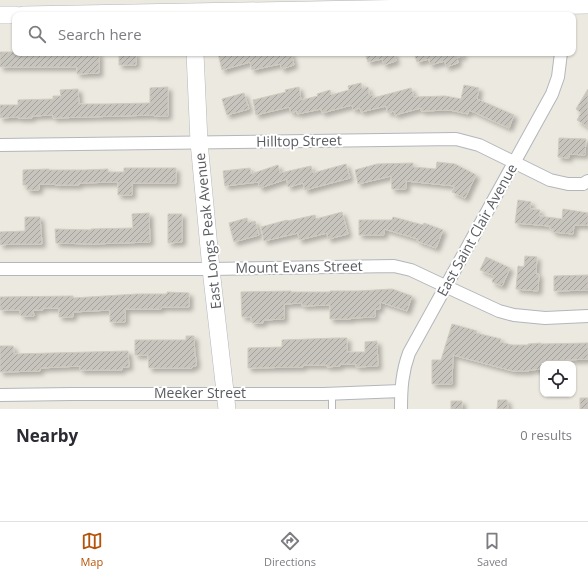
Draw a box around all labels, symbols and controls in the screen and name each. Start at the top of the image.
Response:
search box [12,12,576,56]
icon: search [26,23,48,45]
text: Search here [58,24,142,44]
street label: Hilltop Street [256,130,342,151]
street label: East Longs Peak Avenue [190,152,225,310]
street label: East Saint Clair Avenue [432,160,521,299]
street label: Mount Evans Street [235,256,363,277]
map controls [540,361,576,397]
button: locate [540,361,576,397]
street label: Meeker Street [154,383,246,402]
text: Nearby [16,424,78,447]
text: 0 results [520,426,572,444]
tab: Map [80,530,103,569]
tab: Directions [264,530,316,569]
tab: Saved [477,530,508,569]

